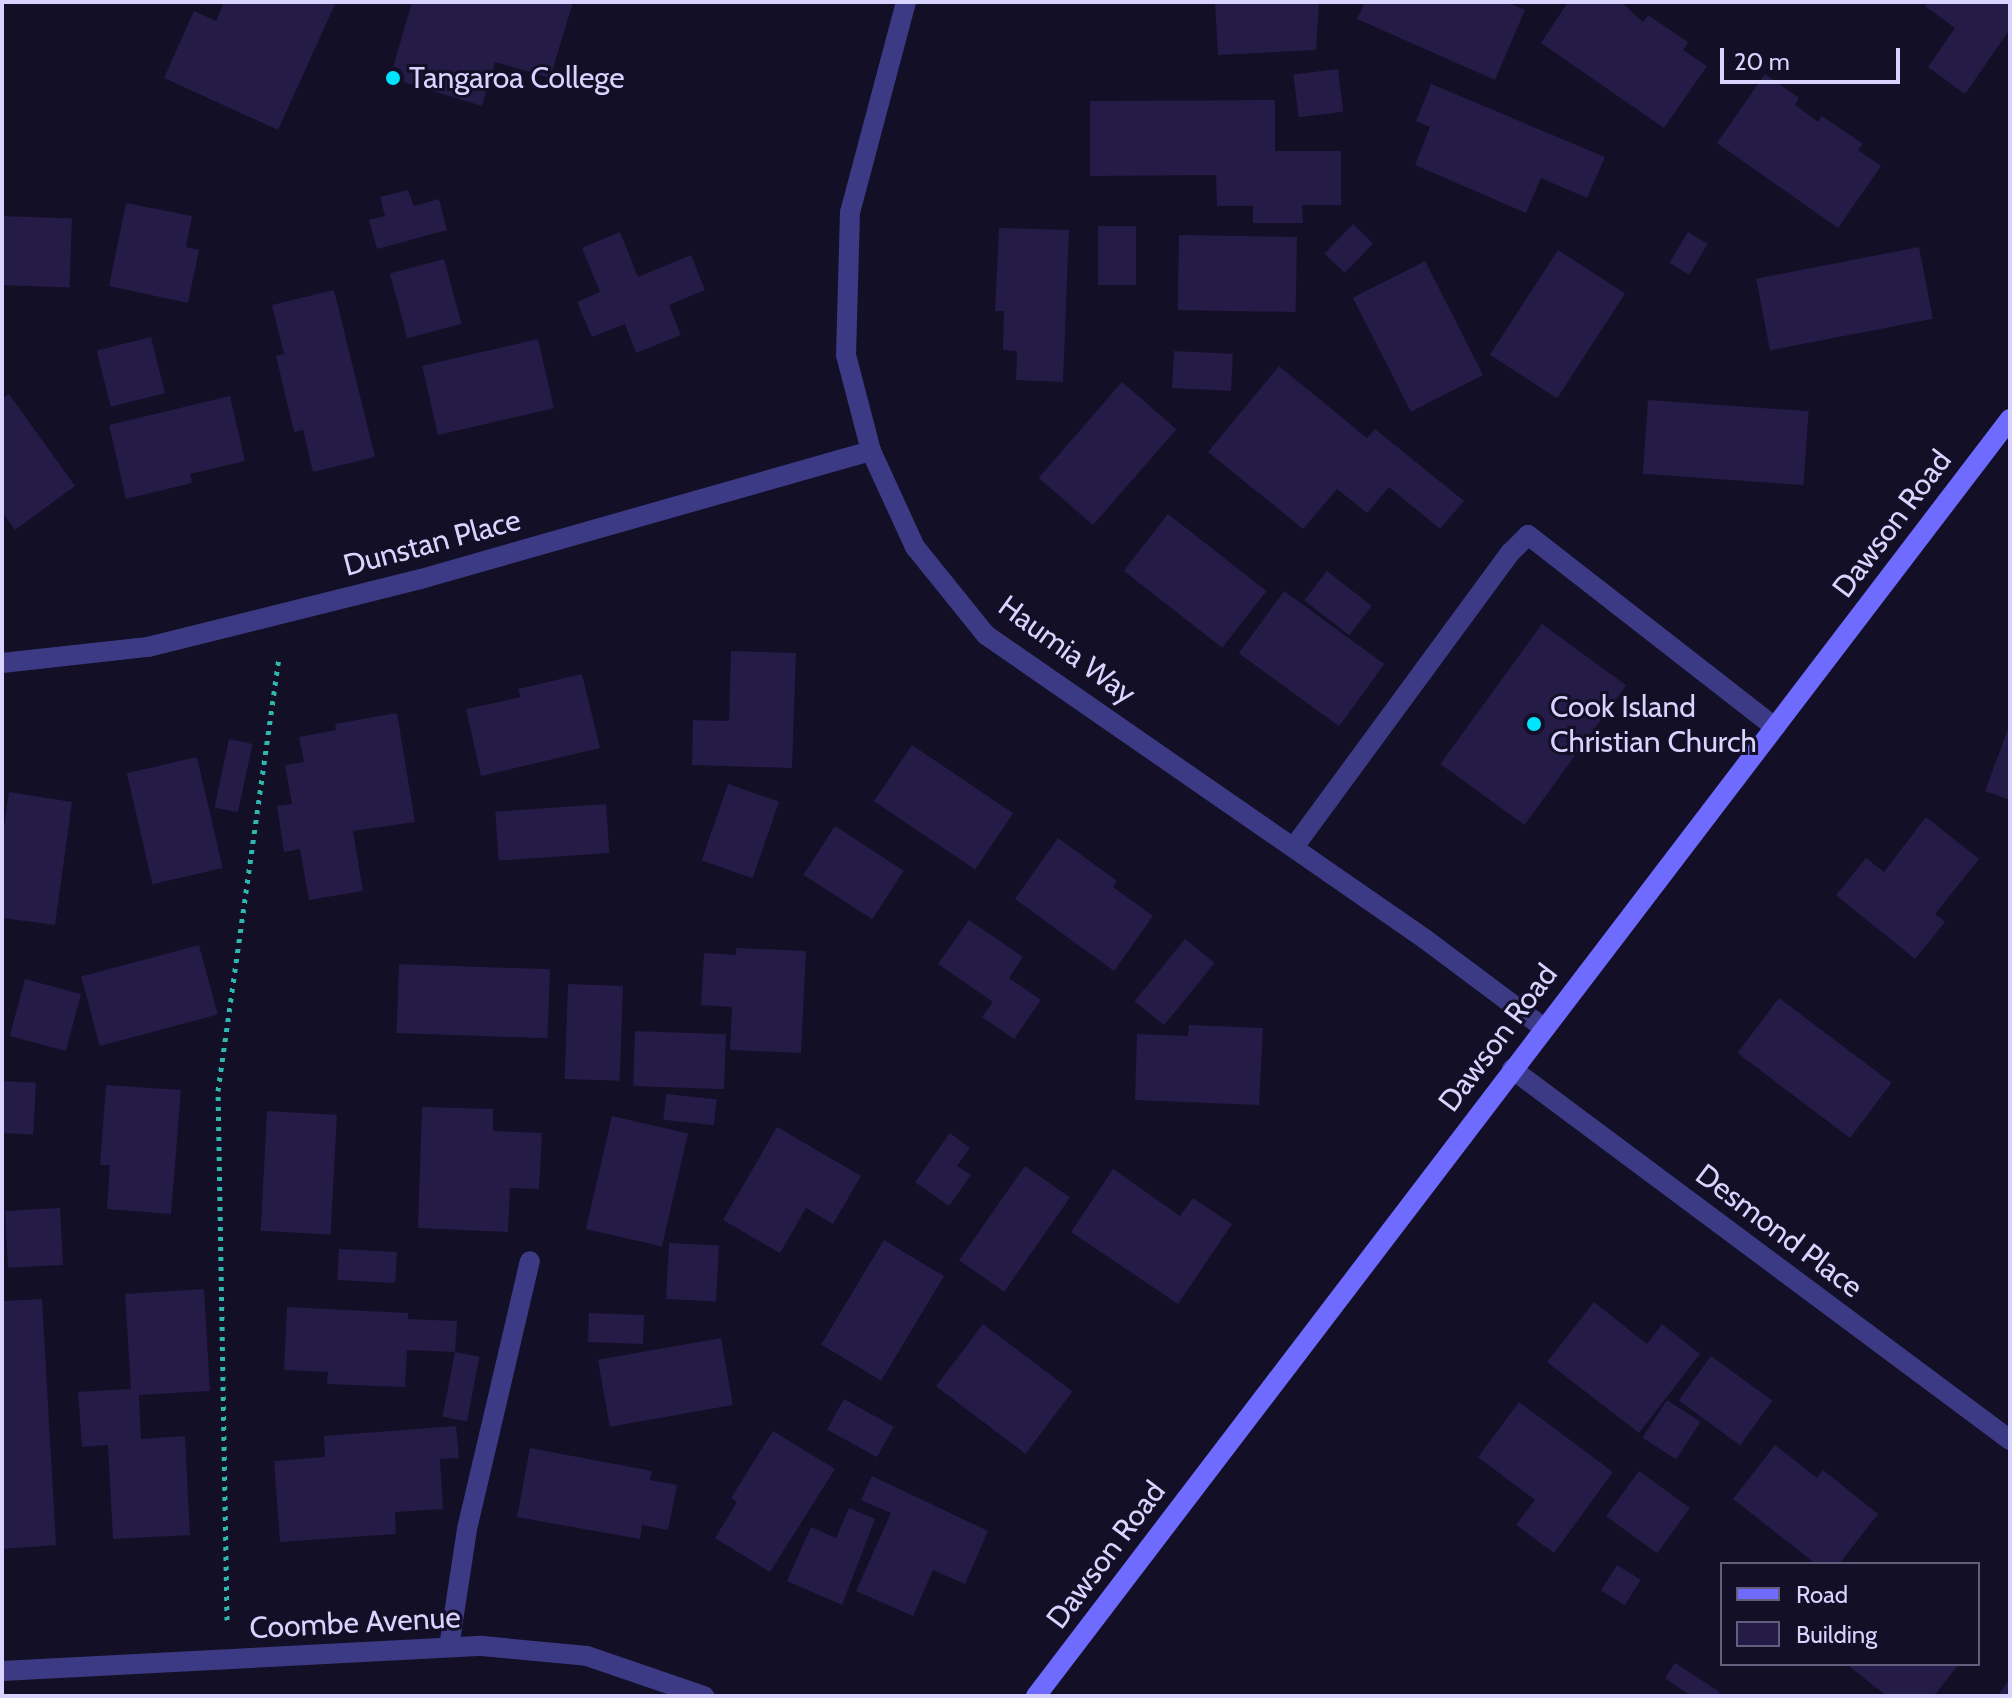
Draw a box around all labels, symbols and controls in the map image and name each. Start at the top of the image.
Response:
scale bar [1724,32,1904,82]
text: 20 m [1734,47,1790,76]
place label: Tangaroa College [409,60,625,96]
marker: Tangaroa College [384,69,402,87]
street label: Dawson Road [1825,443,1959,605]
street label: Dunstan Place [340,502,524,584]
street label: Haumia Way [991,588,1143,712]
place label: Cook Island Christian Church [1550,689,1757,760]
marker: Cook Island Christian Church [1525,715,1543,733]
street label: Dawson Road [1431,957,1565,1119]
street label: Desmond Place [1688,1157,1870,1305]
street label: Dawson Road [1039,1474,1173,1636]
legend [1720,1562,1980,1666]
text: Road [1796,1580,1848,1609]
street label: Coombe Avenue [249,1599,461,1647]
text: Building [1796,1620,1877,1649]

